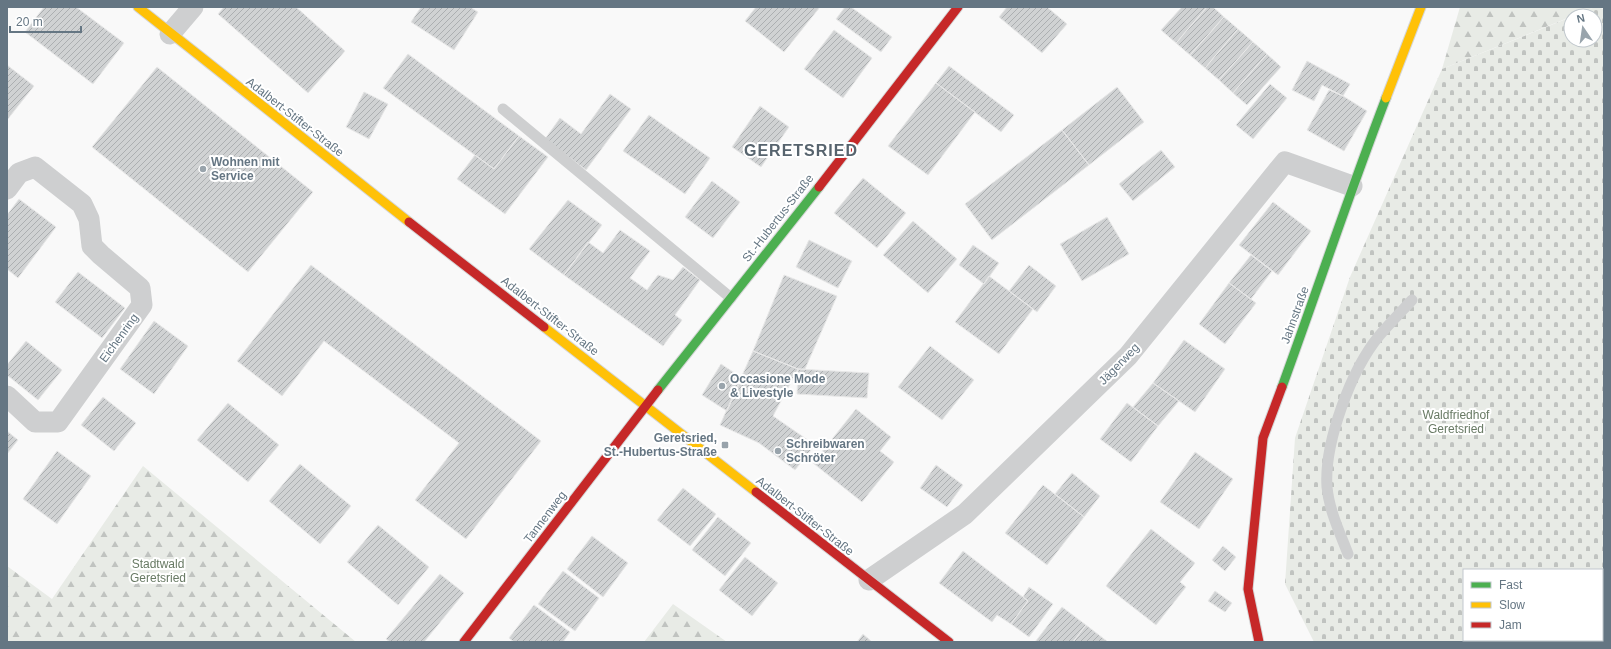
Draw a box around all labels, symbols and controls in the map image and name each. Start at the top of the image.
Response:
scale bar [10,8,81,34]
north arrow [1563,8,1603,48]
text: N [1576,12,1586,25]
text: 20 m [16,15,43,29]
street label: Adalbert-Stifter-Straße [243,75,347,160]
district label: GERETSRIED [744,142,858,159]
place label: Wohnen mit Service [211,155,279,183]
marker: Wohnen mit Service [198,164,208,174]
street label: St.-Hubertus-Straße [739,171,817,265]
street label: Adalbert-Stifter-Straße [498,274,602,359]
street label: Jahnstraße [1278,284,1312,346]
street label: Eichenring [97,311,141,365]
street label: Jägerweg [1096,340,1142,388]
place label: Occasione Mode & Livestyle [730,372,826,400]
marker: Occasione Mode & Livestyle [717,381,727,391]
park label: Waldfriedhof Geretsried [1423,408,1490,436]
place label: Geretsried, St.-Hubertus-Straße [604,431,717,459]
place label: Schreibwaren Schröter [786,437,865,465]
marker: Geretsried, St.-Hubertus-Straße [720,440,730,450]
marker: Schreibwaren Schröter [773,446,783,456]
street label: Adalbert-Stifter-Straße [753,474,857,559]
street label: Tannenweg [521,488,569,546]
park label: Stadtwald Geretsried [130,557,186,585]
legend [1463,569,1603,641]
text: Fast [1499,578,1523,592]
text: Slow [1499,598,1525,612]
text: Jam [1499,618,1522,632]

